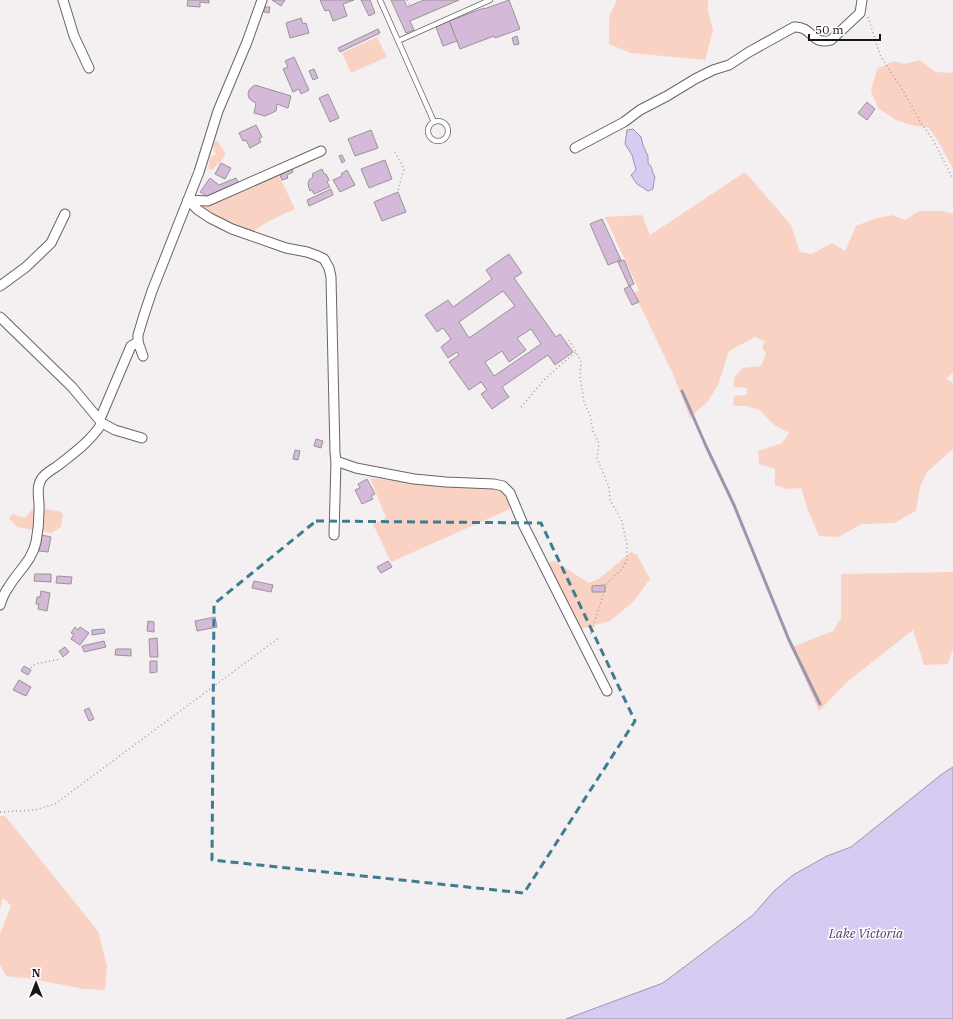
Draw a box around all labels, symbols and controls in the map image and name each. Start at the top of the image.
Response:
scale bar [809,16,880,42]
text: 50 m [815,22,844,37]
water label: Lake Victoria [828,925,903,942]
north arrow [16,963,56,1003]
text: N [32,966,41,980]

